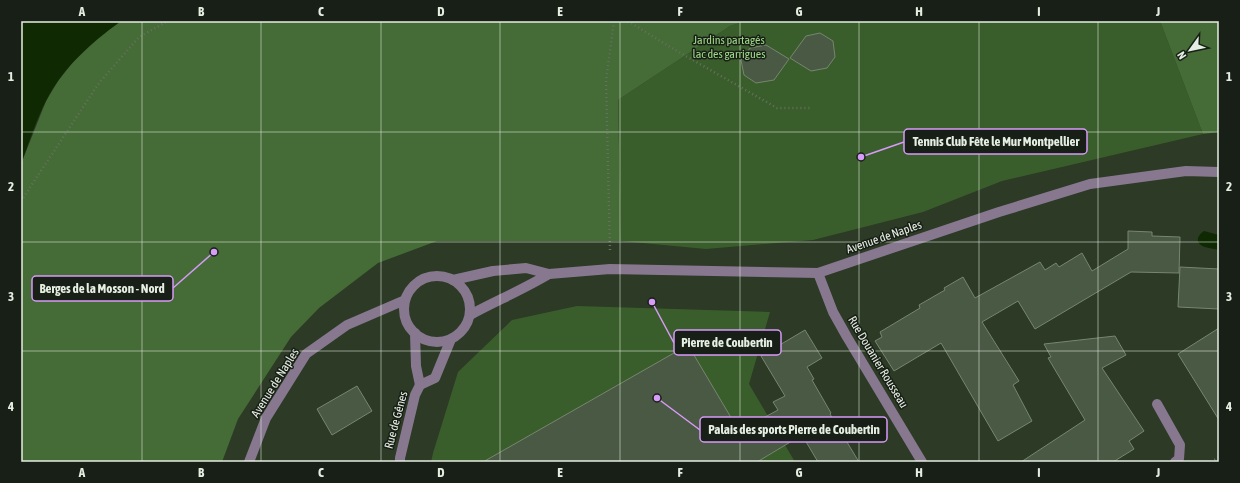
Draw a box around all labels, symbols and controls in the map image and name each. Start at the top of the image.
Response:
text: A [78,4,86,19]
text: B [198,4,205,19]
text: C [318,4,324,19]
text: D [437,4,445,19]
text: E [557,4,563,19]
text: F [677,4,683,19]
text: G [796,4,803,19]
text: H [915,4,923,19]
text: I [1037,4,1041,19]
text: J [1155,4,1160,19]
north arrow [1170,30,1210,70]
park label: Jardins partagés lac des garrigues [693,33,765,61]
text: N [1175,49,1188,61]
text: 1 [8,69,14,84]
text: 1 [1226,69,1232,84]
callout: Tennis Club Fête le Mur Montpellier [904,129,1087,154]
text: Tennis Club Fête le Mur Montpellier [913,134,1080,149]
text: 2 [8,179,14,194]
text: 2 [1226,179,1232,194]
street label: Avenue de Naples [844,218,924,256]
callout: Berges de la Mosson - Nord [32,276,173,301]
text: Berges de la Mosson - Nord [39,281,165,296]
text: 3 [8,289,14,304]
text: 3 [1226,289,1232,304]
street label: Rue Douanier Rousseau [845,314,911,411]
callout: Pierre de Coubertin [674,330,781,355]
text: Pierre de Coubertin [681,335,773,350]
street label: Avenue de Naples [248,346,302,420]
street label: Rue de Gênes [382,390,410,450]
text: 4 [7,399,14,414]
text: 4 [1225,399,1232,414]
callout: Palais des sports Pierre de Coubertin [700,417,887,442]
text: Palais des sports Pierre de Coubertin [708,422,880,437]
text: A [78,465,86,480]
text: B [198,465,205,480]
text: C [318,465,324,480]
text: D [437,465,445,480]
text: E [557,465,563,480]
text: F [677,465,683,480]
text: G [796,465,803,480]
text: H [915,465,923,480]
text: I [1037,465,1041,480]
text: J [1155,465,1160,480]

